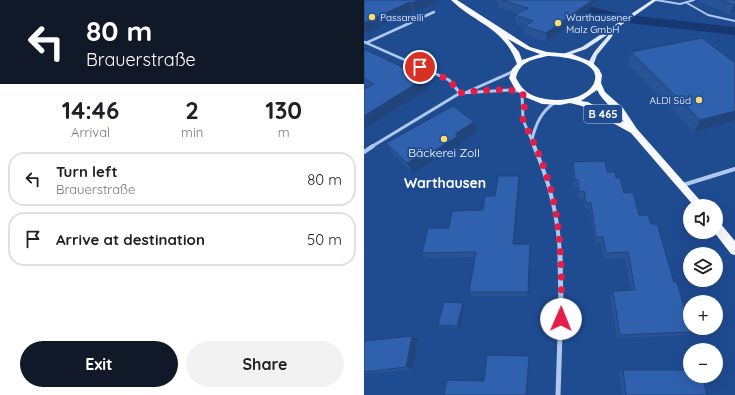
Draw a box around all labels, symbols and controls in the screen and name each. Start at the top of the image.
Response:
place label: Passarelli [380,11,424,24]
place label: Warthausener Malz GmbH [566,11,632,36]
marker: Passarelli [367,12,377,22]
text: 80 m [86,13,152,48]
icon: left [20,16,72,68]
marker: Warthausener Malz GmbH [553,18,563,28]
text: Brauerstraße [86,48,196,71]
pin [403,50,437,84]
icon: arrive [409,56,431,78]
place label: ALDI Süd [649,94,691,107]
text: 14:46 [62,95,119,125]
text: 2 [185,95,199,125]
text: 130 [265,95,302,125]
marker: ALDI Süd [694,95,704,105]
road number: B 465 [584,105,622,123]
text: Arrival [71,124,110,140]
text: min [181,124,203,140]
text: m [278,124,290,140]
marker: Bäckerei Zoll [439,134,449,144]
place label: Bäckerei Zoll [408,145,480,160]
text: Turn left [56,162,118,181]
icon: left [22,168,44,190]
text: 80 m [307,170,342,189]
district label: Warthausen [404,174,486,192]
text: Brauerstraße [56,181,135,197]
map controls [683,199,723,383]
button: sound [683,199,723,239]
icon: arrive [22,228,44,250]
text: Arrive at destination [56,230,205,249]
text: 50 m [307,230,342,249]
button: layers [683,247,723,287]
button: + [683,295,723,335]
position arrow [540,298,582,340]
button: Exit [20,341,178,387]
button: Share [186,341,344,387]
button: − [683,343,723,383]

